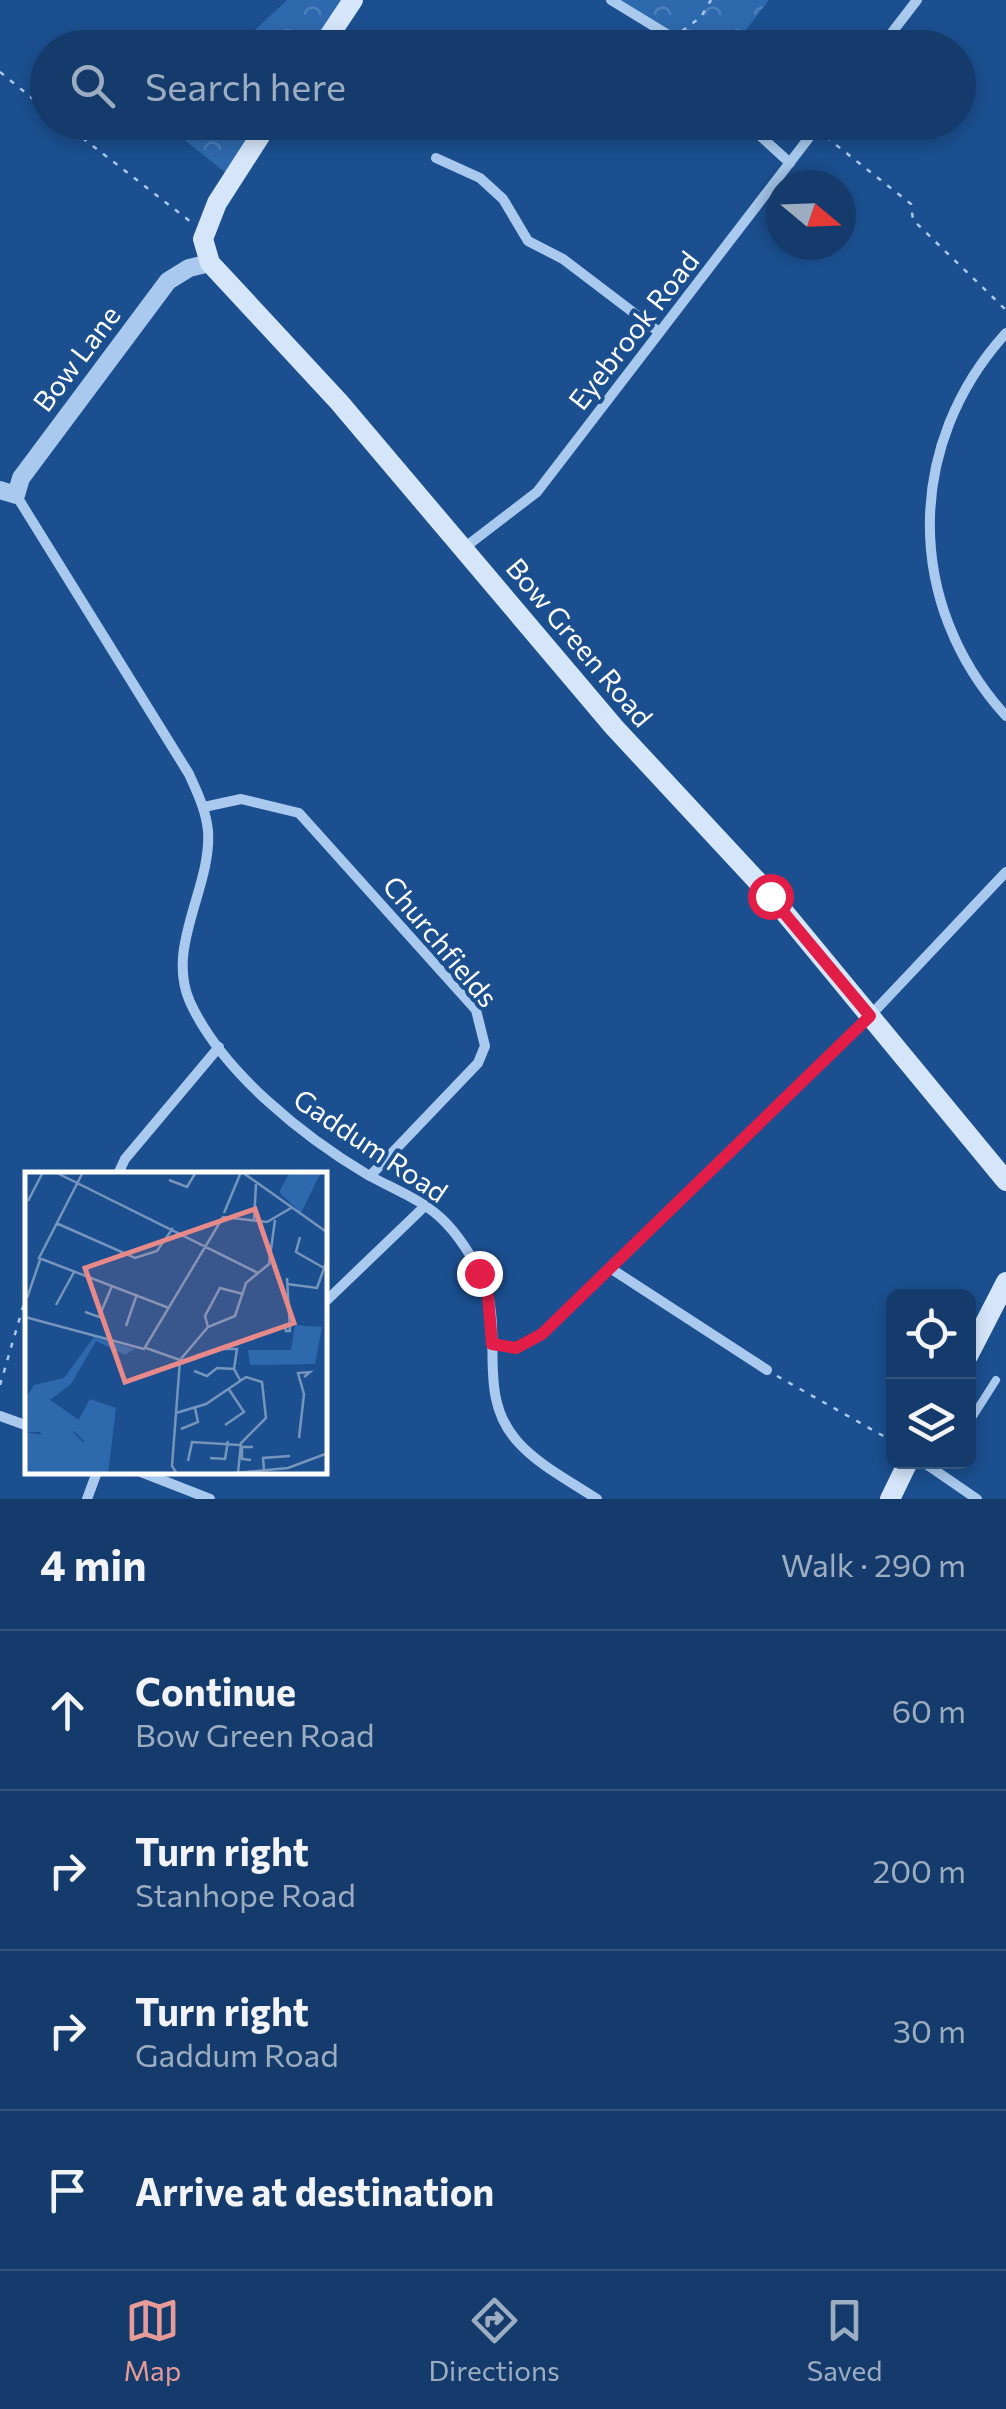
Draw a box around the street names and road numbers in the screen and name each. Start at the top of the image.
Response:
street label: Eyebrook Road [561,244,705,416]
street label: Bow Lane [25,298,127,418]
street label: Bow Green Road [500,551,660,733]
street label: Churchfields [376,869,506,1013]
street label: Gaddum Road [288,1081,454,1209]

